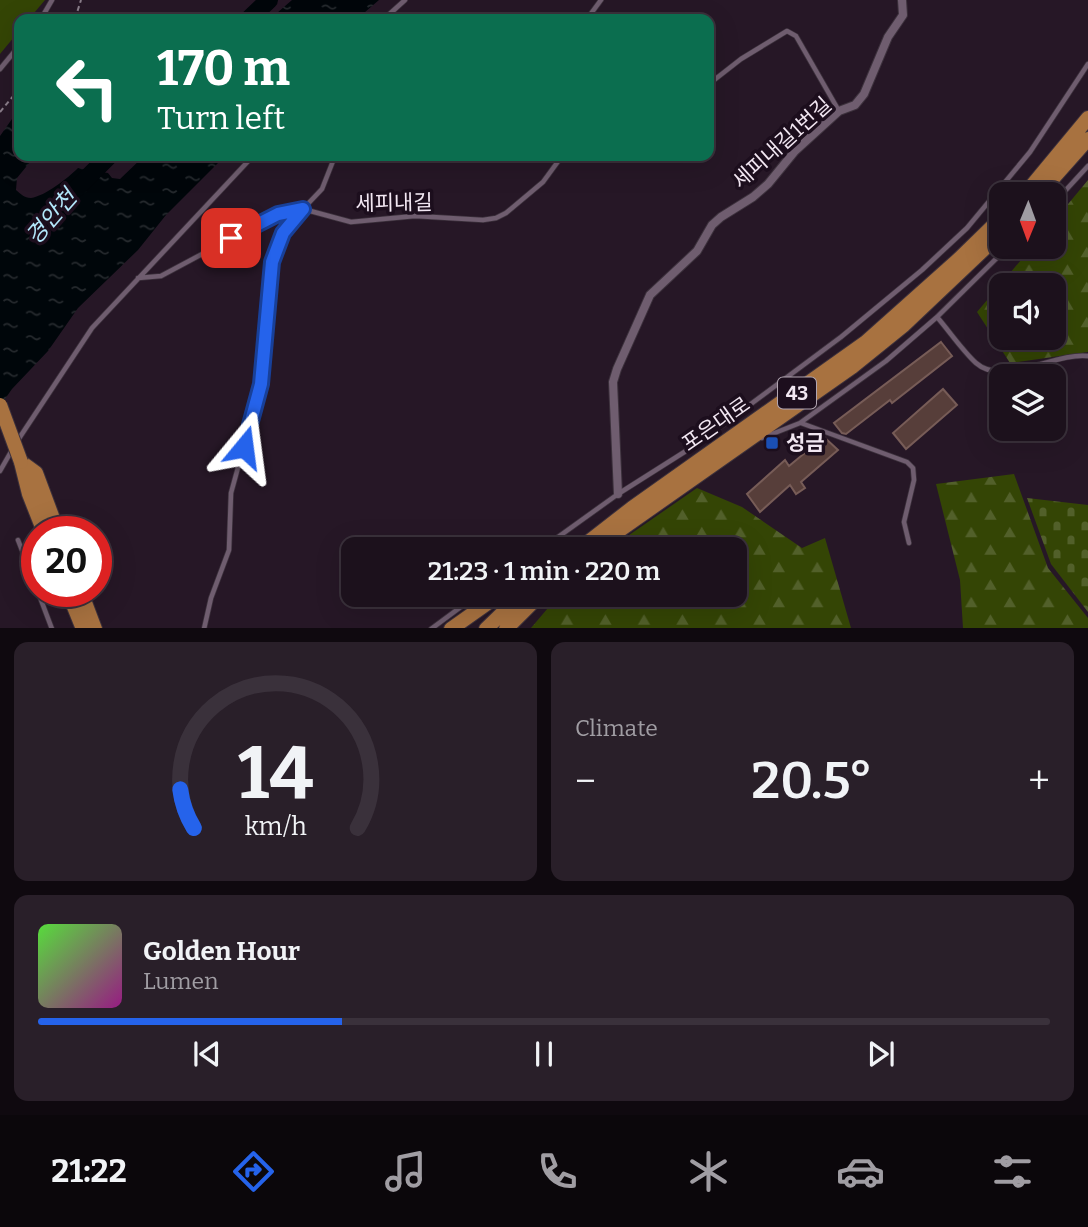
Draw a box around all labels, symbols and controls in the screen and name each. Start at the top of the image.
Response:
text: 170 m [157,39,290,98]
icon: left [42,42,133,133]
street label: 세피내길1번길 [727,92,837,194]
text: Turn left [157,99,285,137]
water label: 경안천 [20,182,84,250]
north arrow [989,182,1066,259]
map controls [989,182,1066,441]
street label: 세피내길 [355,189,433,217]
pin [201,208,261,268]
icon: arrive [212,219,250,257]
button: sound [989,273,1066,350]
button: layers [989,364,1066,441]
road number: 43 [778,378,816,408]
street label: 포은대로 [677,391,755,457]
position arrow [207,410,281,484]
place label: 성금 [786,430,825,456]
marker: 성금 [764,435,780,451]
speed limit sign: 20 [21,516,112,607]
text: 21:23 · 1 min · 220 m [428,556,660,587]
text: Climate [575,714,658,742]
text: 14 [238,730,313,817]
text: 20.5° [751,749,873,812]
text: − [575,758,596,804]
text: + [1028,758,1050,804]
text: km/h [245,811,307,841]
text: Golden Hour [143,936,300,967]
text: Lumen [143,967,219,995]
icon: previous [188,1035,226,1073]
icon: pause [525,1035,563,1073]
icon: next [862,1035,900,1073]
icon: directions [229,1147,278,1196]
icon: music [381,1147,430,1196]
icon: phone [533,1147,582,1196]
icon: climate [684,1147,733,1196]
icon: car [836,1147,885,1196]
icon: filters [988,1147,1037,1196]
text: 21:22 [51,1152,127,1190]

